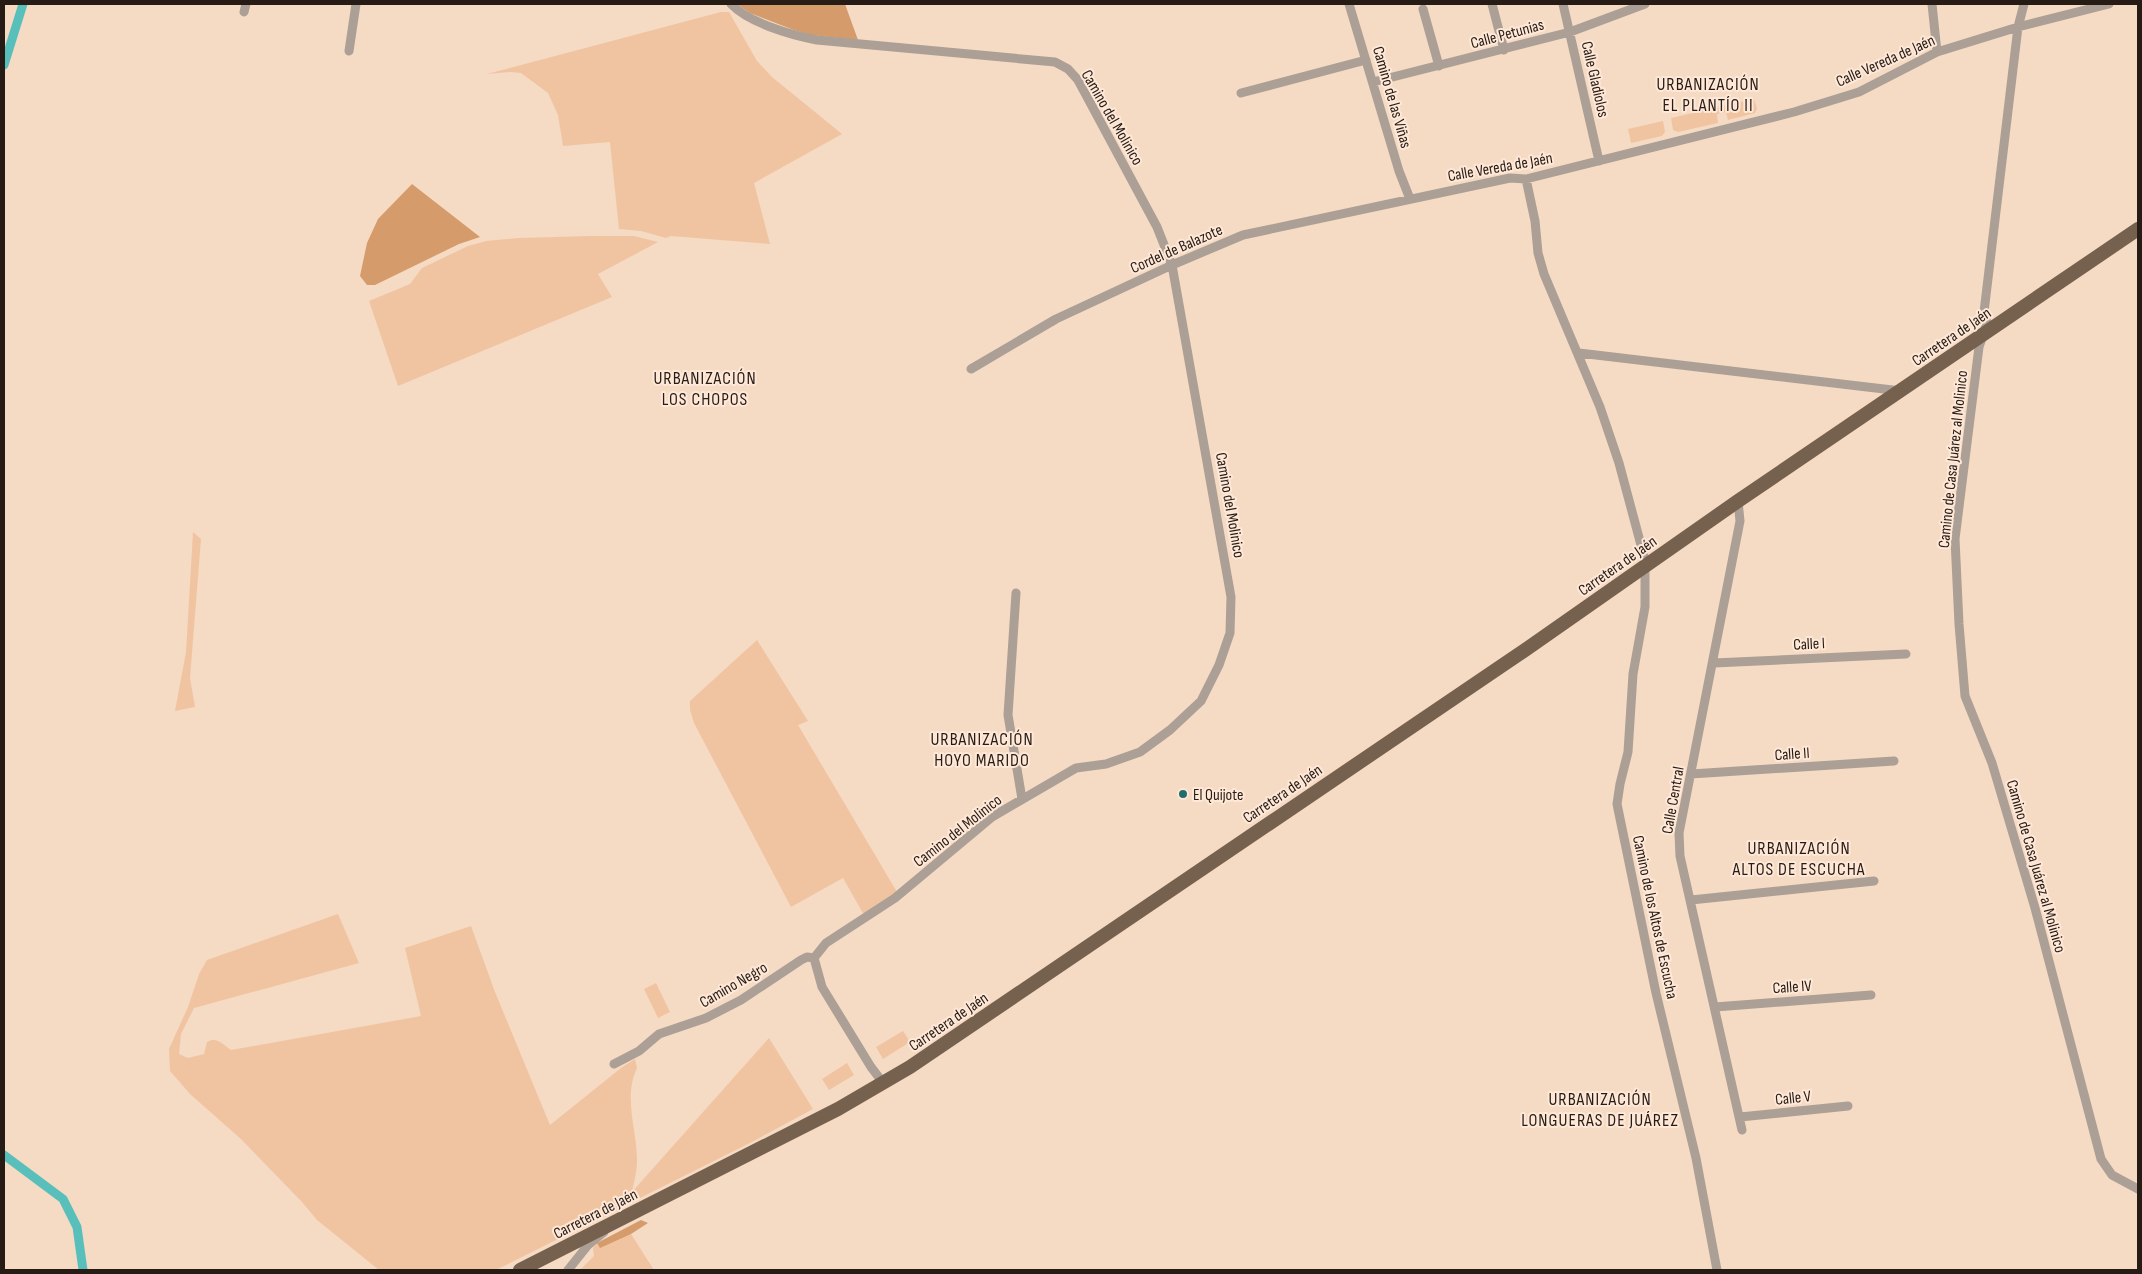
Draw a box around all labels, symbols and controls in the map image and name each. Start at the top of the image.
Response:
street label: Calle Petunias [1469,16,1546,53]
street label: Calle Vereda de Jaén [1833,31,1938,92]
street label: Calle Gladiolos [1577,39,1613,119]
street label: Camino de las Viñas [1368,44,1415,151]
street label: Camino del Molinico [1077,67,1147,169]
district label: URBANIZACIÓN EL PLANTÍO II [1656,74,1760,116]
street label: Calle Vereda de Jaén [1446,149,1554,186]
street label: Cordel de Balazote [1128,221,1226,278]
street label: Carretera de Jaén [1909,304,1995,371]
district label: URBANIZACIÓN LOS CHOPOS [653,368,757,410]
street label: Camino de Casa Juárez al Molinico [1935,369,1972,549]
street label: Camino del Molinico [1211,451,1248,559]
street label: Carretera de Jaén [1575,532,1661,600]
street label: Calle I [1793,634,1825,655]
district label: URBANIZACIÓN HOYO MARIDO [930,729,1034,771]
street label: Calle II [1774,744,1810,765]
street label: Carretera de Jaén [1240,761,1326,828]
street label: Calle Central [1658,765,1689,835]
street label: Camino de Casa Juárez al Molinico [2002,778,2069,955]
place label: El Quijote [1193,786,1243,805]
marker: El Quijote [1177,788,1189,800]
street label: Camino del Molinico [910,791,1006,872]
street label: Camino de los Altos de Escucha [1628,834,1681,1001]
district label: URBANIZACIÓN ALTOS DE ESCUCHA [1732,838,1865,880]
street label: Camino Negro [697,958,771,1012]
street label: Calle IV [1772,977,1813,998]
street label: Carretera de Jaén [906,989,992,1056]
street label: Calle V [1774,1087,1813,1110]
district label: URBANIZACIÓN LONGUERAS DE JUÁREZ [1521,1089,1679,1131]
street label: Carretera de Jaén [551,1185,641,1244]

